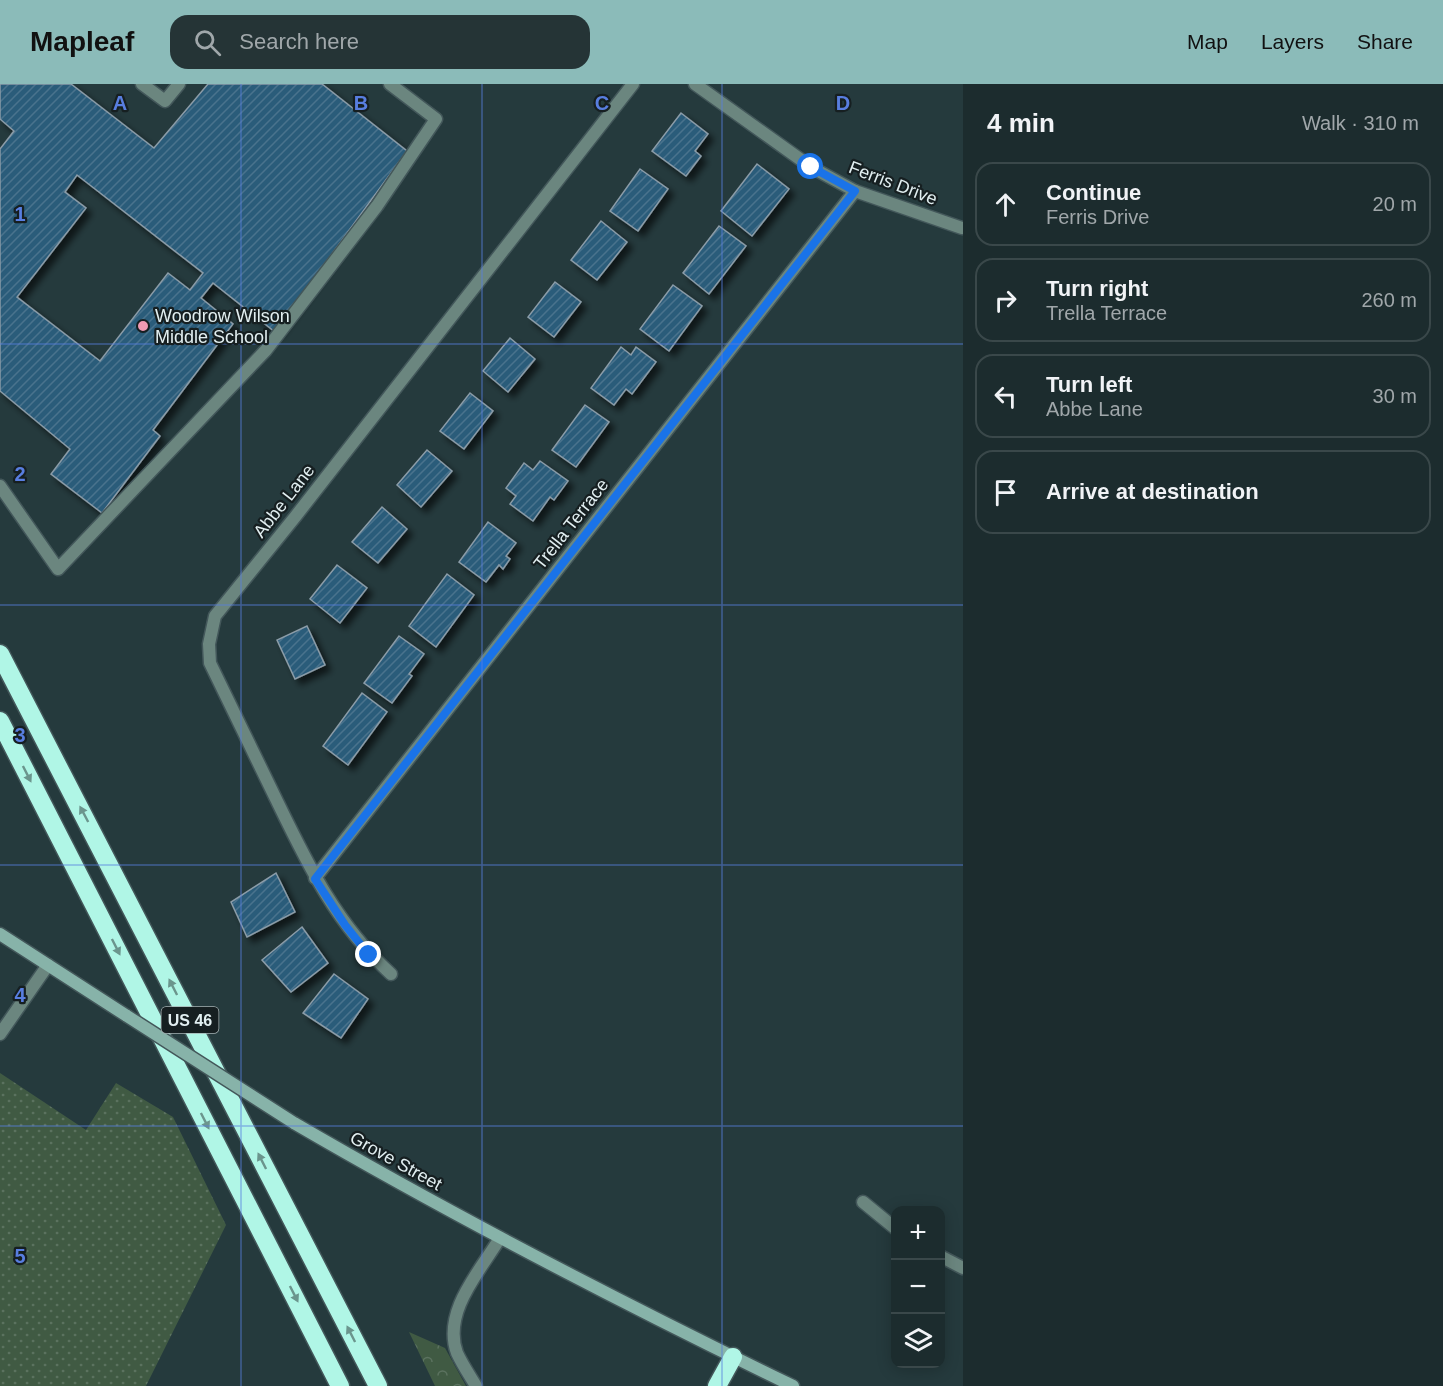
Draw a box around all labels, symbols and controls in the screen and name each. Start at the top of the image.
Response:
search box [170,15,590,69]
text: Mapleaf [30,26,134,57]
icon: search [191,26,224,59]
text: Search here [239,29,359,54]
text: Map [1187,30,1228,53]
text: Layers [1261,30,1324,53]
text: Share [1357,30,1413,53]
text: A [113,92,127,114]
text: B [354,92,368,114]
text: C [595,92,609,114]
text: D [836,92,850,114]
text: 4 min [987,108,1055,138]
text: Walk · 310 m [1302,112,1419,134]
route start [797,153,823,179]
street label: Ferris Drive [846,157,940,209]
text: Continue [1046,180,1141,205]
icon: ahead [989,188,1022,221]
text: 20 m [1373,193,1417,215]
text: 1 [14,203,26,225]
text: Ferris Drive [1046,206,1149,228]
text: Turn right [1046,276,1148,301]
icon: right [989,284,1022,317]
text: 260 m [1361,289,1417,311]
text: Trella Terrace [1046,302,1167,324]
place label: Woodrow Wilson Middle School [155,306,290,347]
marker: Woodrow Wilson Middle School [136,319,150,333]
text: Turn left [1046,372,1132,397]
icon: left [989,380,1022,413]
text: 30 m [1373,385,1417,407]
text: Abbe Lane [1046,398,1143,420]
street label: Abbe Lane [249,461,319,541]
text: 2 [14,463,26,485]
street label: Trella Terrace [530,475,612,573]
icon: arrive [989,476,1022,509]
text: Arrive at destination [1046,479,1259,504]
text: 3 [14,724,26,746]
one-way arrow [22,765,31,782]
one-way arrow [79,805,88,822]
one-way arrow [111,939,121,956]
route end [355,941,381,967]
one-way arrow [168,978,178,995]
text: 4 [14,984,26,1006]
road number: US 46 [162,1007,219,1033]
one-way arrow [200,1112,210,1129]
street label: Grove Street [347,1128,445,1194]
one-way arrow [257,1152,267,1169]
map controls [891,1206,945,1368]
button: + [891,1206,945,1260]
text: 5 [14,1245,26,1267]
button: − [891,1260,945,1314]
one-way arrow [288,1285,298,1303]
button: layers [891,1314,945,1368]
one-way arrow [346,1325,356,1342]

